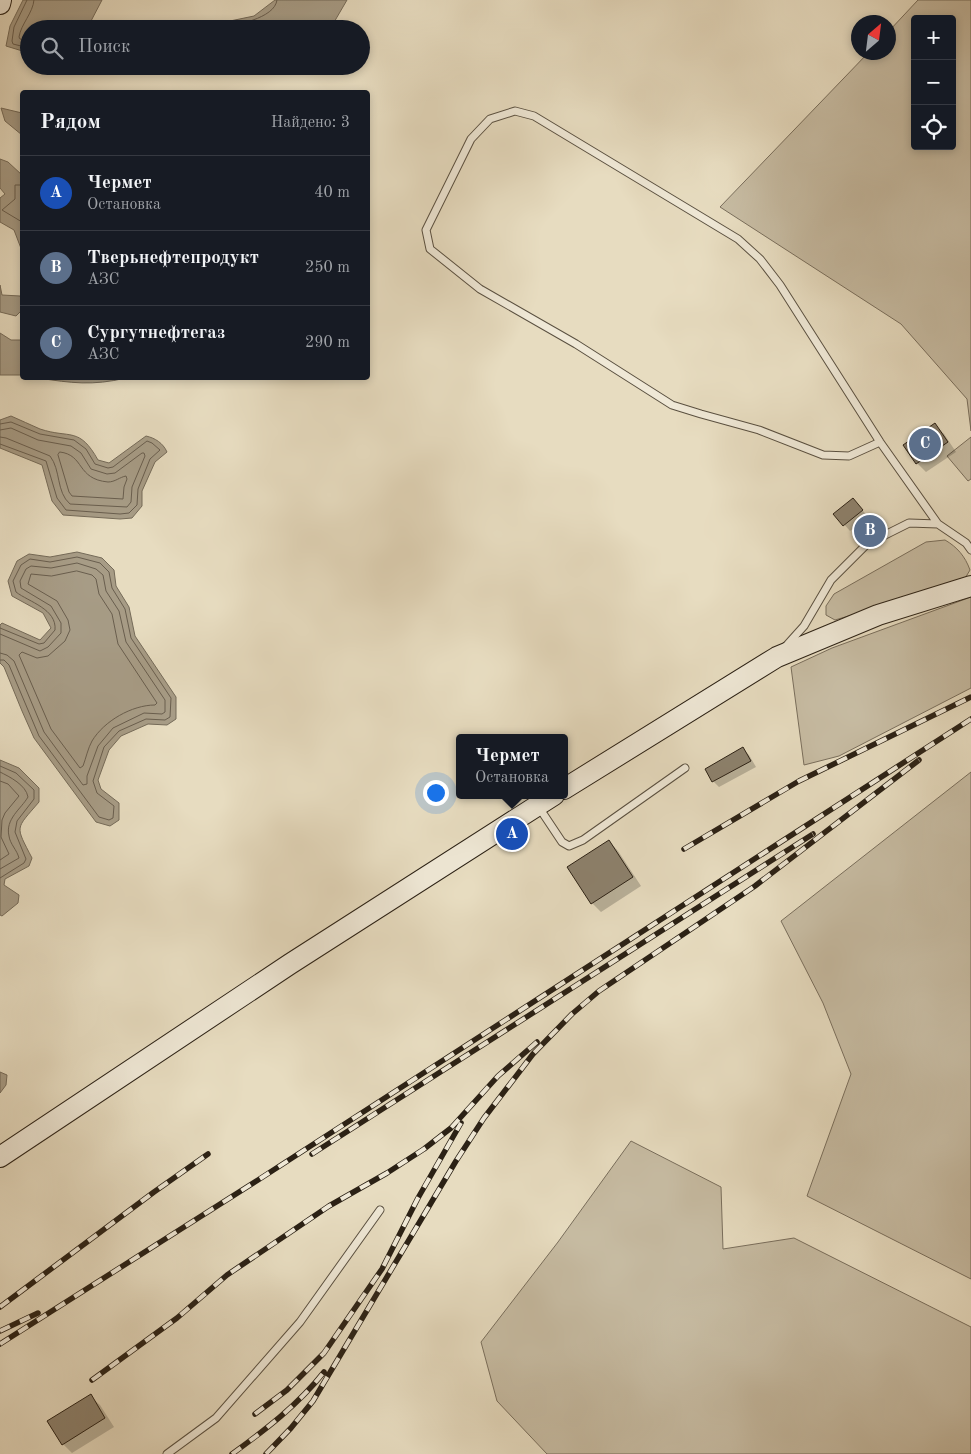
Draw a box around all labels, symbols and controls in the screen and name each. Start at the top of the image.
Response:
north arrow [851,15,896,60]
map controls [911,15,956,150]
button: + [911,15,956,60]
search box [20,20,370,75]
icon: search [38,34,66,62]
text: Поиск [78,38,130,57]
button: − [911,60,956,105]
button: locate [911,105,956,150]
text: Рядом [40,112,101,133]
text: Найдено: 3 [271,115,350,131]
text: Чермет [87,174,152,193]
text: A [50,185,62,201]
text: 40 m [314,185,350,201]
text: Остановка [87,197,161,213]
text: Тверьнефтепродукт [87,249,259,268]
text: B [50,260,62,276]
text: 250 m [305,260,350,276]
text: АЗС [87,272,119,288]
text: Сургутнефтегаз [87,324,225,343]
text: C [51,335,61,351]
text: 290 m [305,335,350,351]
text: АЗС [87,347,119,363]
pin: C [909,425,941,463]
pin: B [854,512,886,550]
popup [456,734,568,799]
text: Чермет [475,747,540,766]
text: Остановка [475,770,549,786]
your location [423,780,449,806]
pin: A [496,815,528,853]

